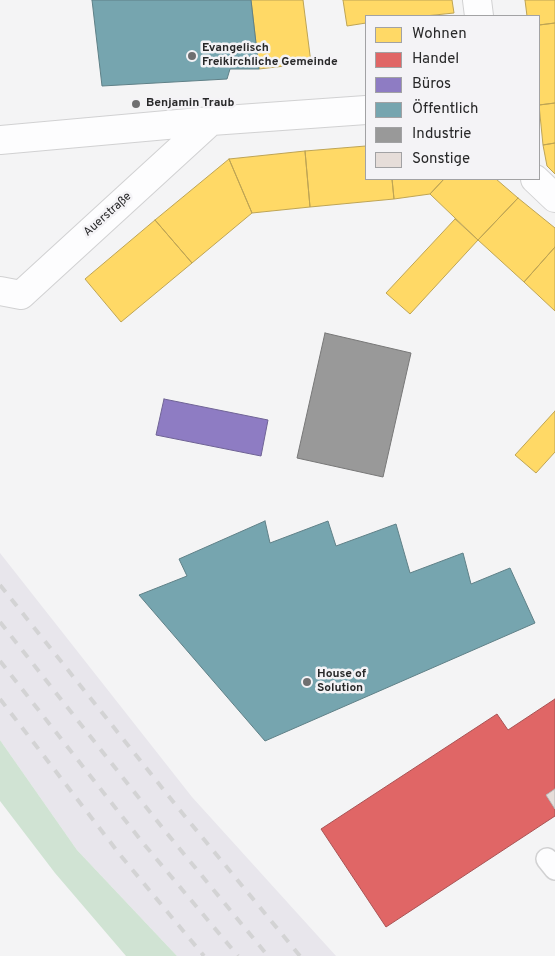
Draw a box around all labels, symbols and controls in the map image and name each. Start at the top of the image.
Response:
legend [365,15,540,180]
text: Wohnen [412,25,467,44]
place label: Evangelisch Freikirchliche Gemeinde [202,42,338,70]
marker: Evangelisch Freikirchliche Gemeinde [186,50,198,62]
text: Handel [412,50,459,69]
text: Büros [412,75,451,94]
place label: Benjamin Traub [146,97,234,111]
marker: Benjamin Traub [130,98,142,110]
text: Öffentlich [412,100,479,119]
text: Industrie [412,125,471,144]
text: Sonstige [412,150,470,169]
street label: Auerstraße [81,190,135,240]
place label: House of Solution [317,668,366,696]
marker: House of Solution [301,676,313,688]

